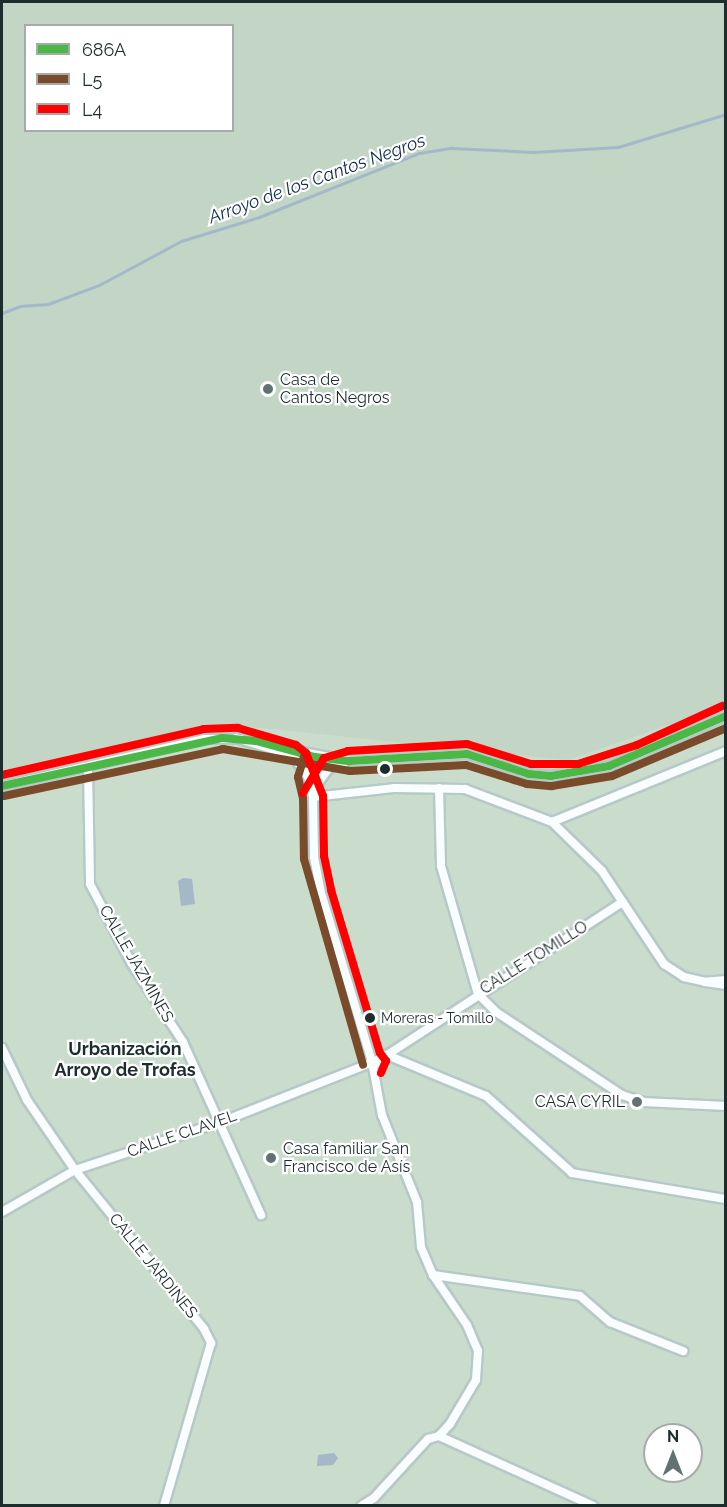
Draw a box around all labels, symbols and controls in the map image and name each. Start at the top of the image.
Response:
legend [24,24,234,132]
text: 686A [82,39,126,60]
text: L5 [82,69,102,90]
text: L4 [82,99,102,120]
water label: Arroyo de los Cantos Negros [206,130,428,228]
place label: Casa de Cantos Negros [280,370,390,408]
marker: Casa de Cantos Negros [261,382,275,396]
unlabelled marker [379,763,391,775]
street label: CALLE JAZMINES [95,902,177,1026]
street label: CALLE TOMILLO [476,917,592,999]
place label: Moreras - Tomillo [381,1010,494,1026]
marker: Moreras - Tomillo [364,1012,376,1024]
district label: Urbanización Arroyo de Trofas [54,1039,196,1082]
place label: CASA CYRIL [534,1092,625,1112]
marker: CASA CYRIL [630,1095,644,1109]
street label: CALLE CLAVEL [125,1106,239,1162]
place label: Casa familiar San Francisco de Asís [283,1139,411,1177]
marker: Casa familiar San Francisco de Asís [264,1151,278,1165]
street label: CALLE JARDINES [105,1209,201,1323]
north arrow [643,1423,703,1483]
text: N [667,1427,679,1446]

